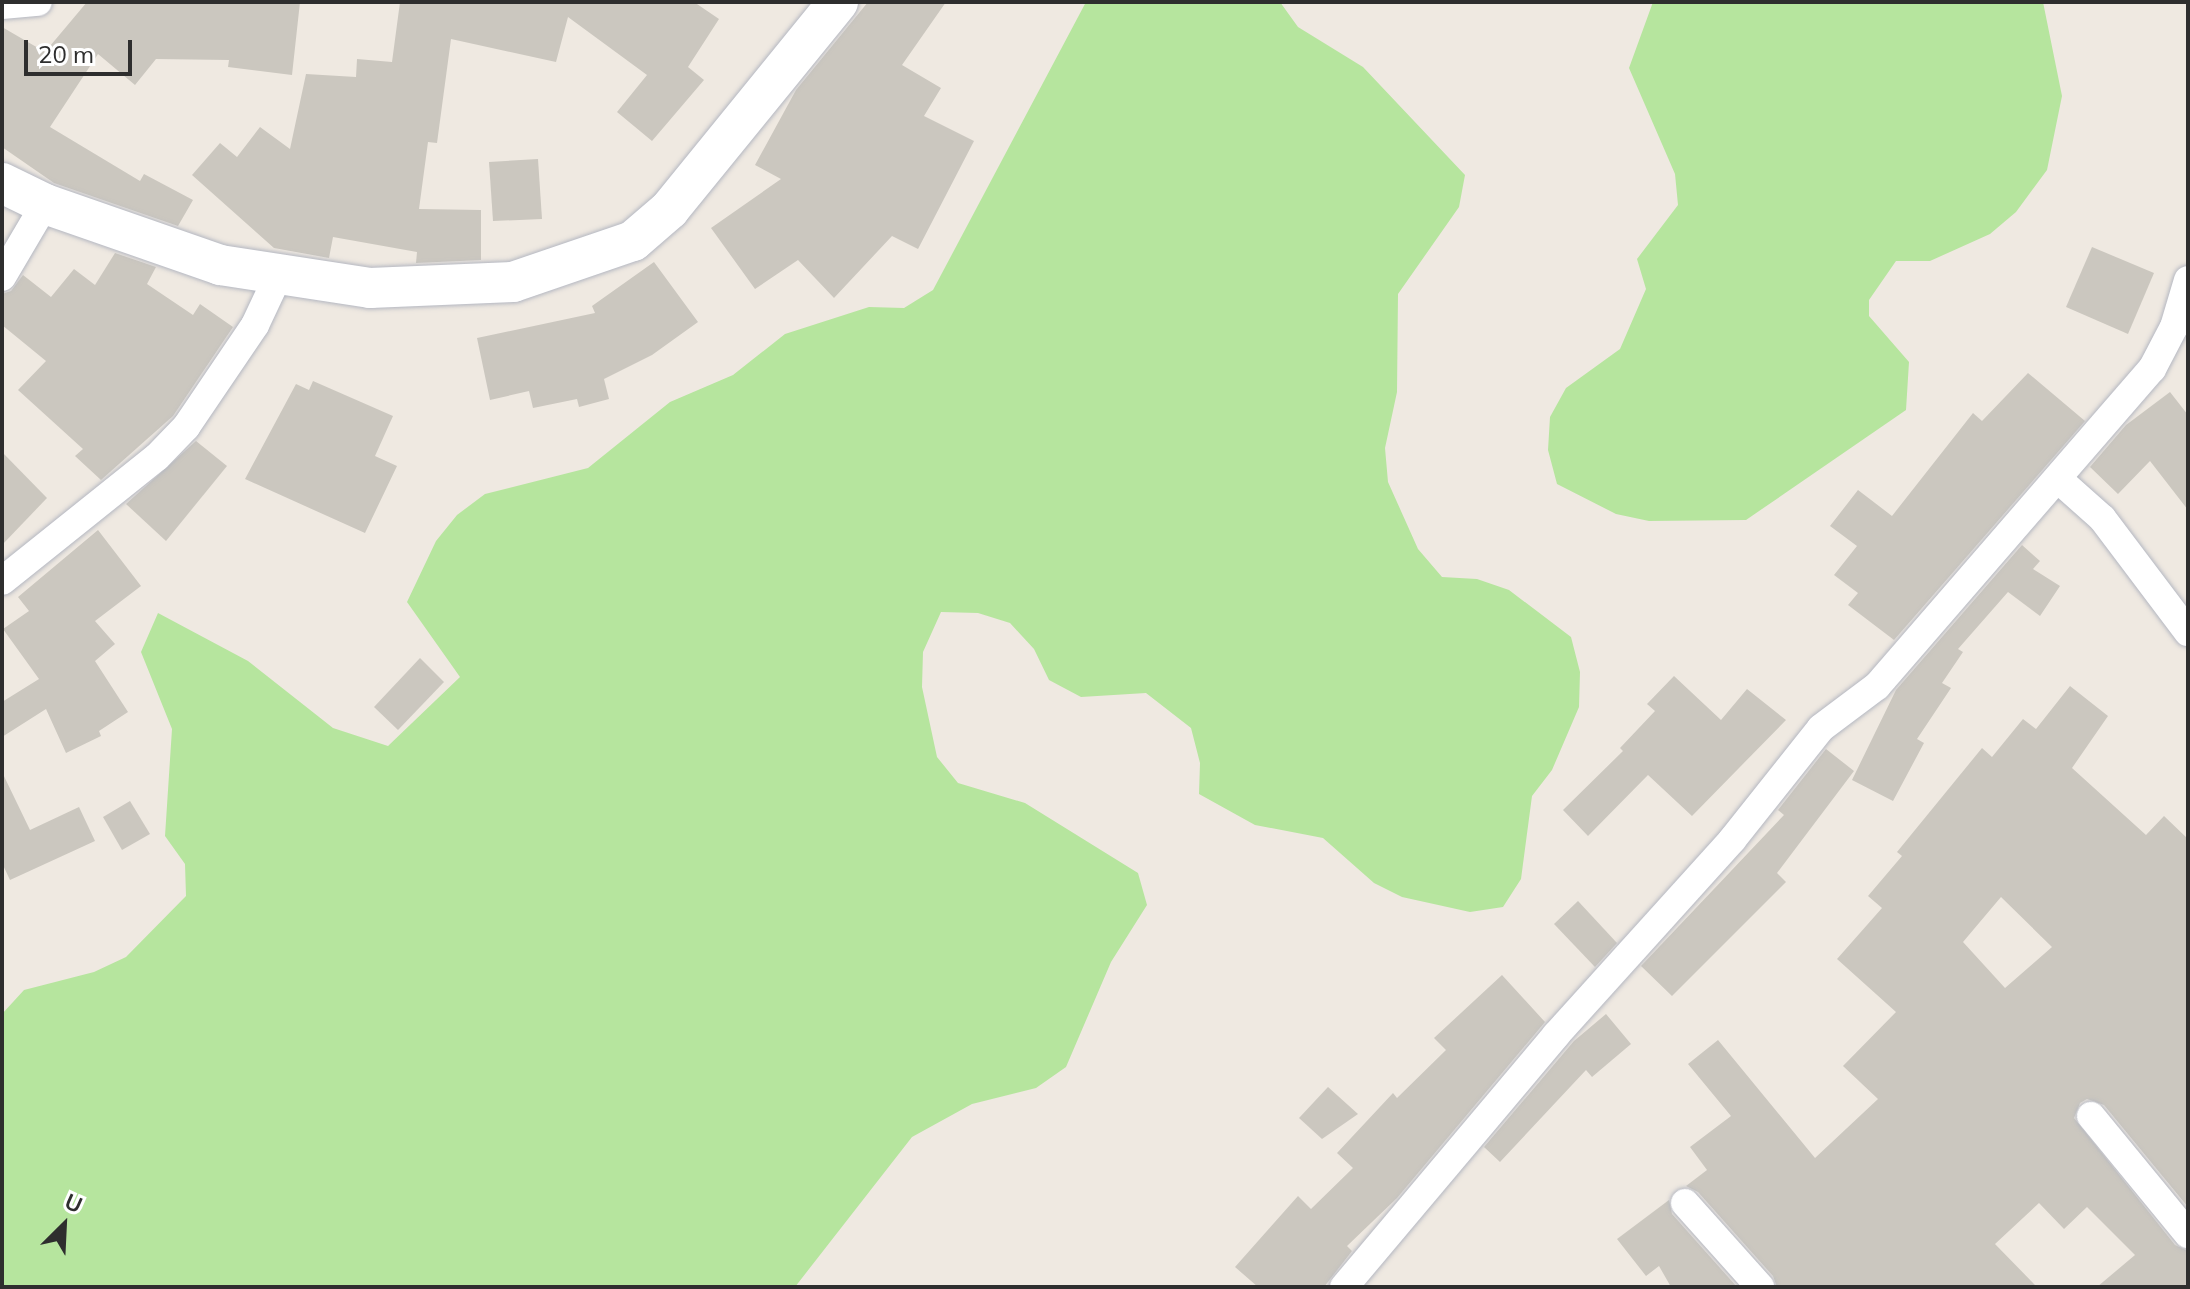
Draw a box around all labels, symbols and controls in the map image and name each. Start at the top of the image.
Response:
scale bar [28,24,136,74]
text: 20 m [38,39,94,69]
north arrow [24,1185,104,1265]
text: U [61,1187,87,1219]

